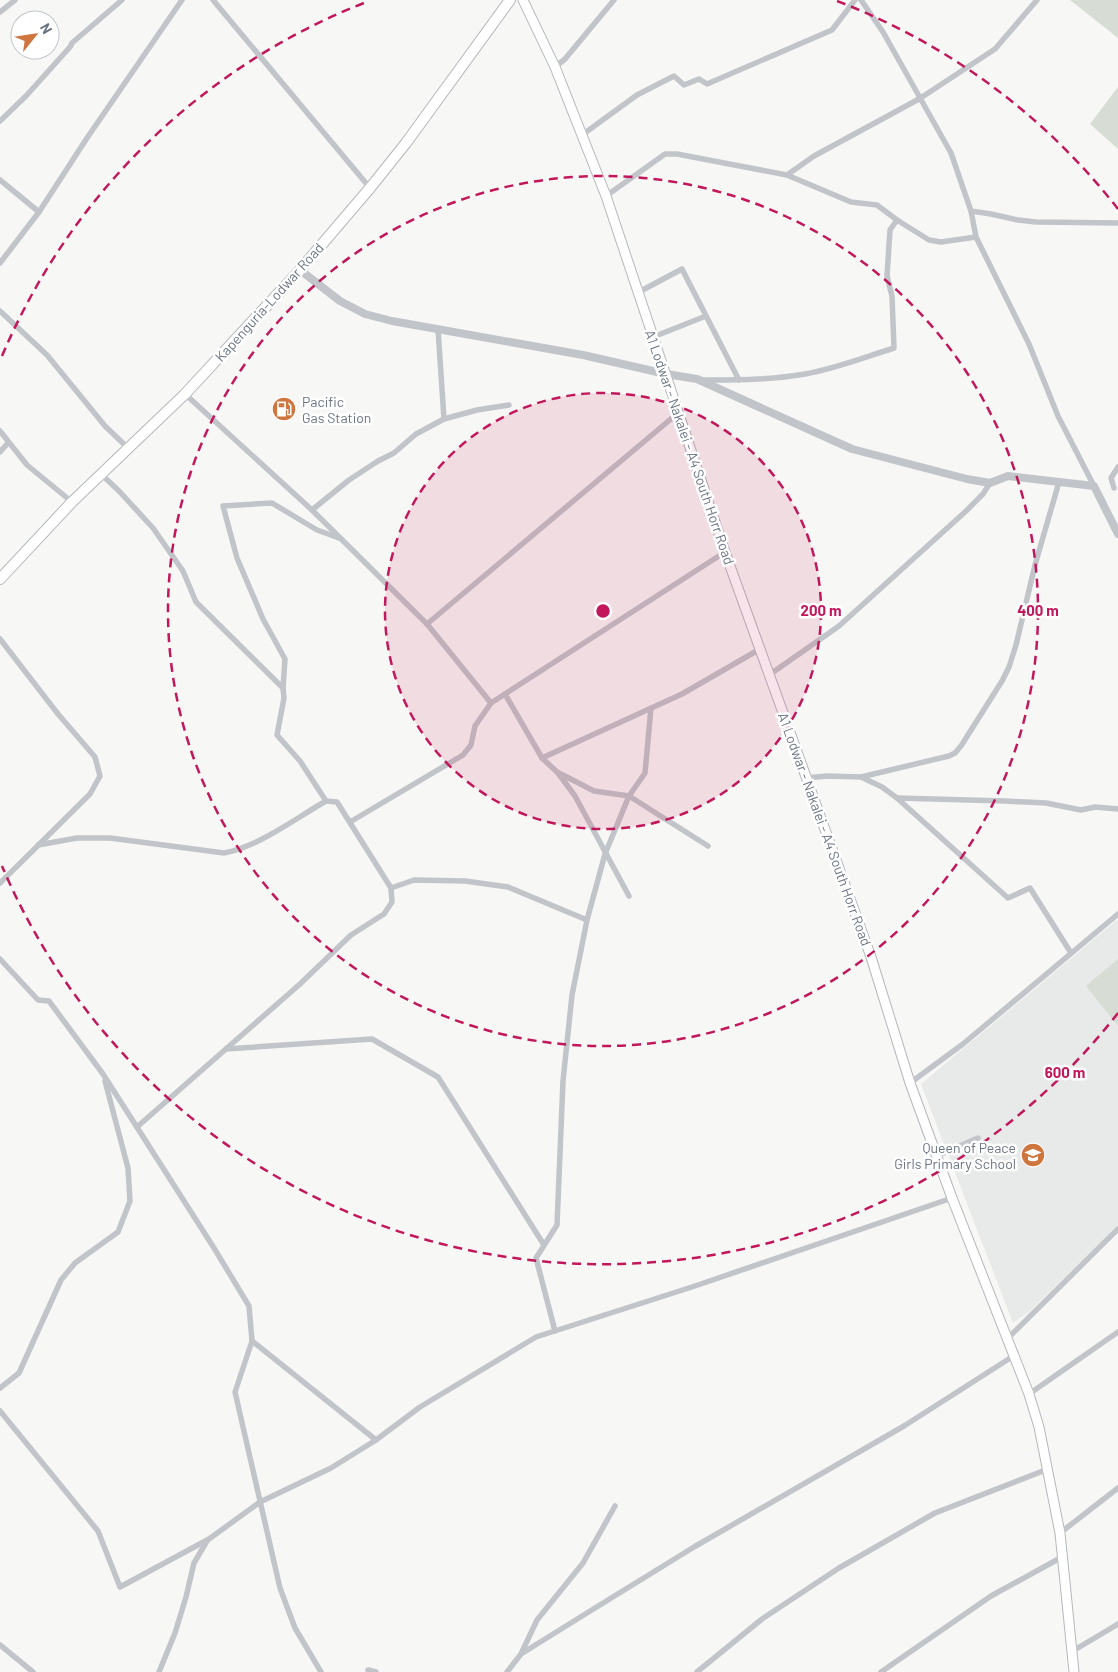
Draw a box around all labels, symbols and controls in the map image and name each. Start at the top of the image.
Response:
north arrow [10,10,60,60]
text: N [37,20,56,37]
street label: Kapenguria-Lodwar Road [211,239,327,365]
street label: A1 Lodwar - Nakalei - A4 South Horr Road [642,327,738,567]
place label: Pacific Gas Station [302,393,371,426]
fuel station icon: Pacific Gas Station [271,396,297,422]
text: 200 m [800,601,842,619]
text: 400 m [1017,601,1059,619]
centre of rings [594,602,612,620]
street label: A1 Lodwar - Nakalei - A4 South Horr Road [775,710,875,948]
text: 600 m [1045,1063,1085,1081]
place label: Queen of Peace Girls Primary School [894,1139,1016,1172]
school or university icon: Queen of Peace Girls Primary School [1020,1142,1046,1168]

